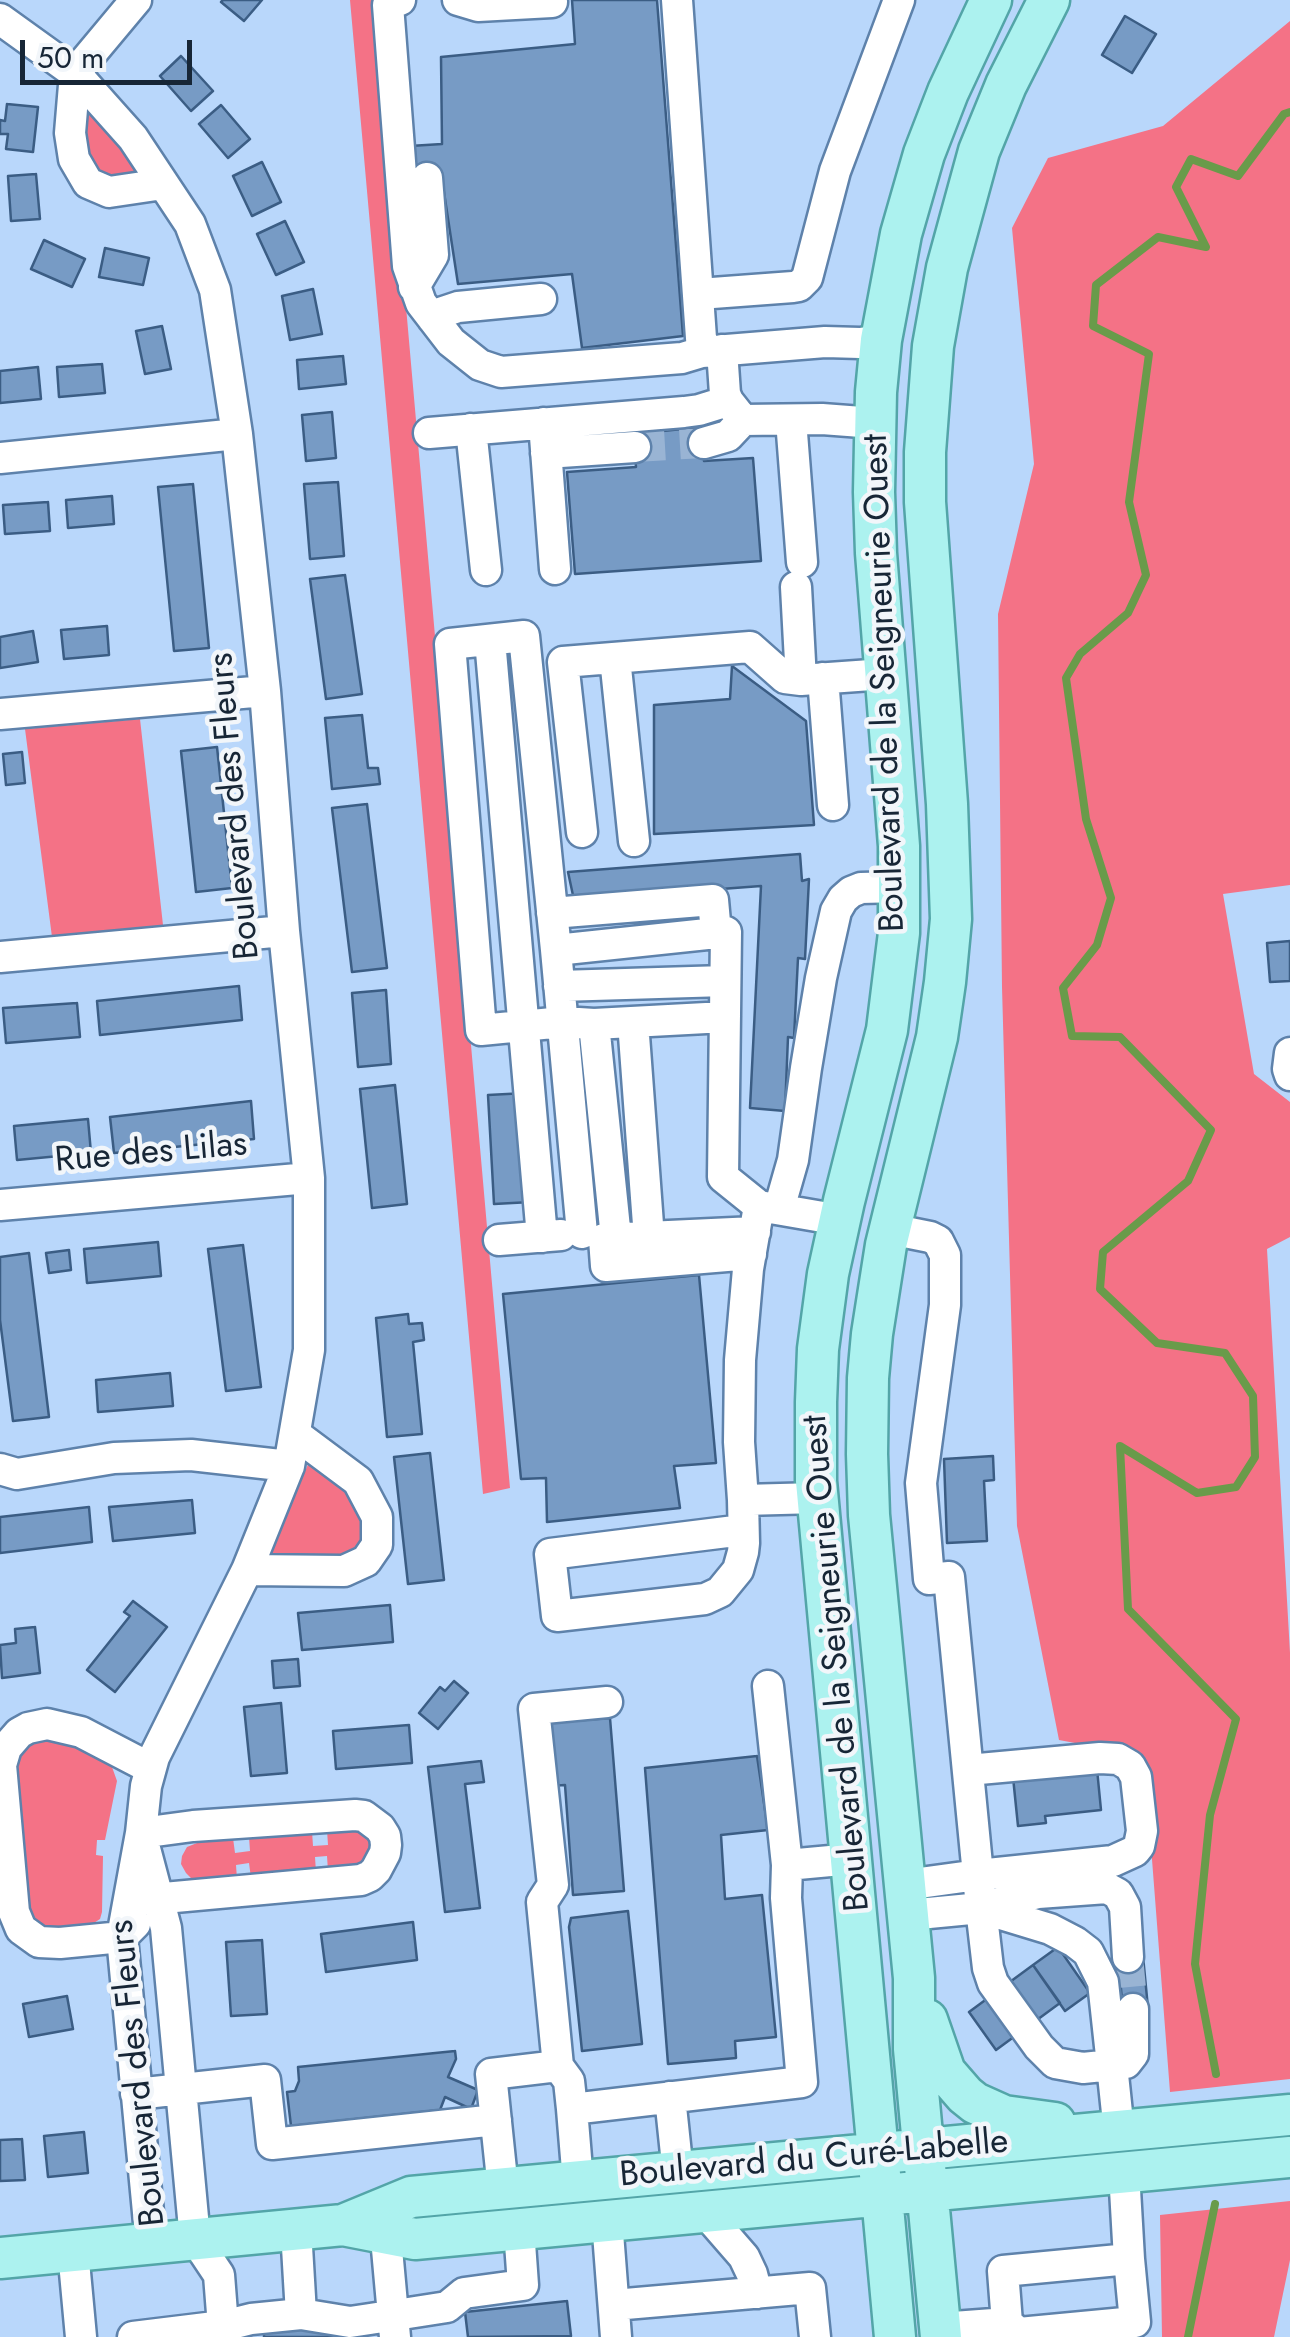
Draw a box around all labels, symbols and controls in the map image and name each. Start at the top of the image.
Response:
scale bar [25,20,198,82]
text: 50 m [37,36,104,79]
street label: Boulevard de la Seigneurie Ouest [856,433,916,933]
street label: Boulevard des Fleurs [202,651,270,961]
street label: Rue des Lilas [53,1125,249,1183]
street label: Boulevard de la Seigneurie Ouest [795,1413,881,1913]
street label: Boulevard des Fleurs [102,1918,176,2228]
street label: Boulevard du Curé-Labelle [618,2122,1010,2198]

